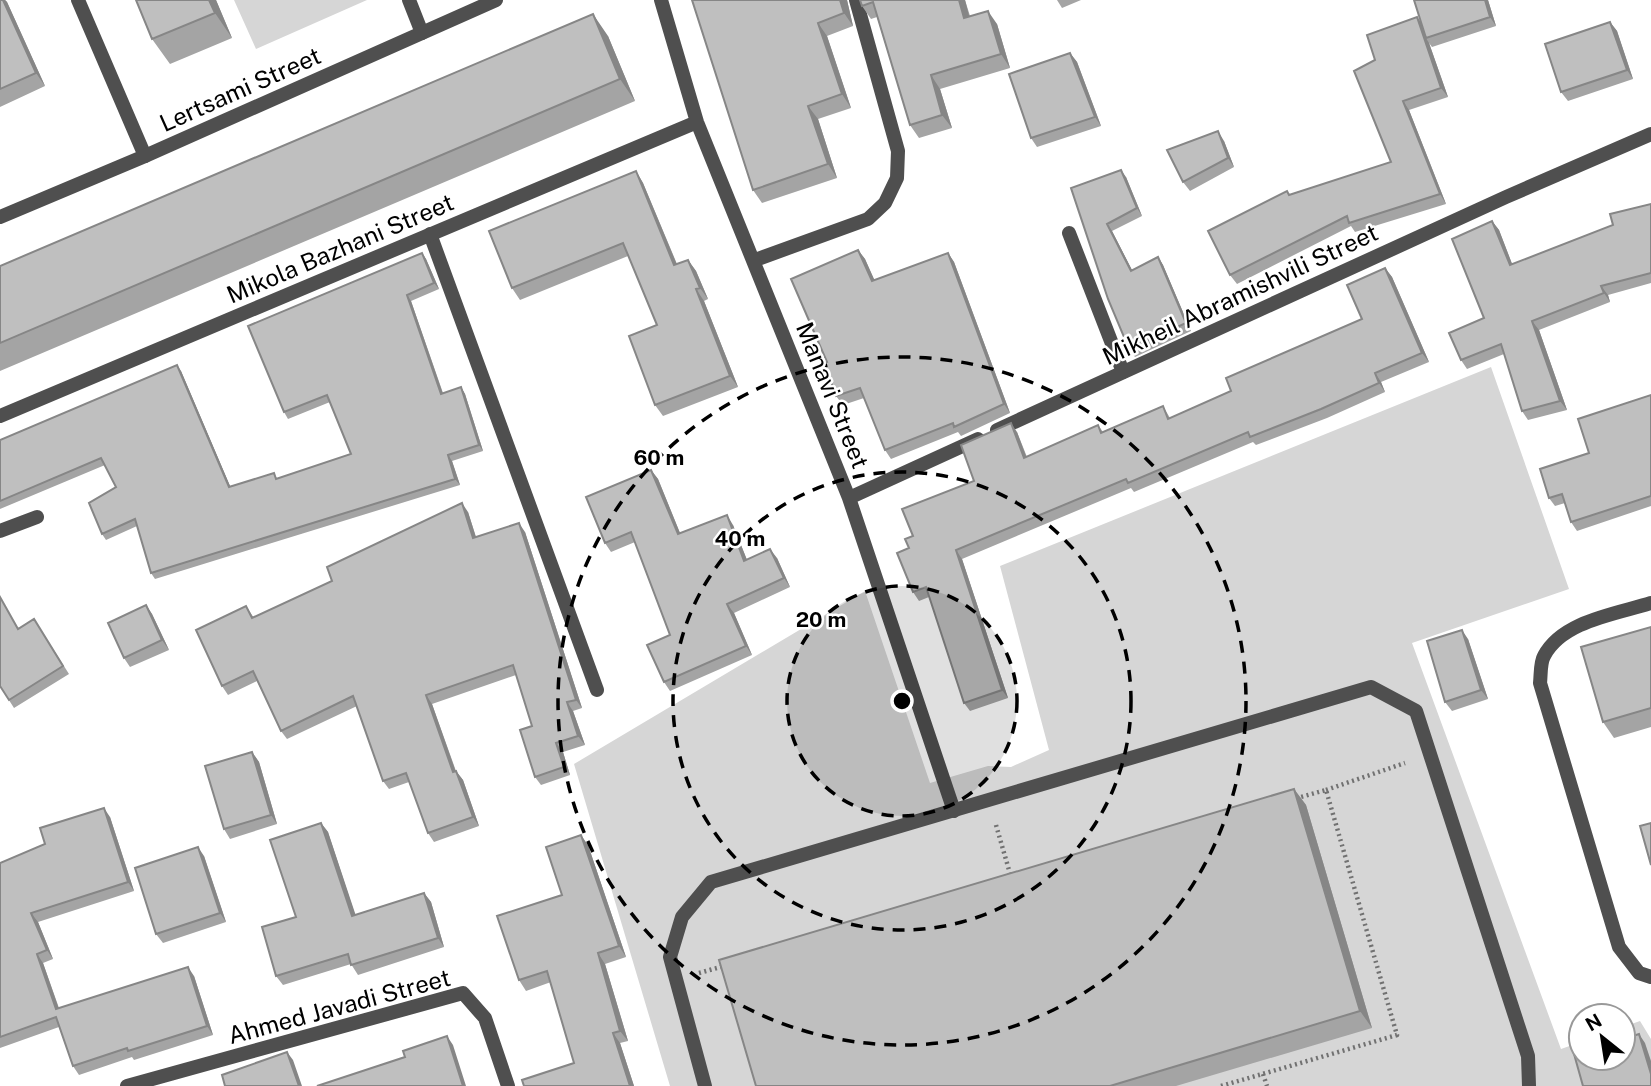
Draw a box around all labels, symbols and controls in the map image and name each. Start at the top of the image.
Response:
street label: Lertsami Street [155,41,325,137]
street label: Mikola Bazhani Street [222,187,458,309]
street label: Mikheil Abramishvili Street [1098,218,1382,370]
street label: Manavi Street [791,318,875,472]
text: 60 m [634,445,684,470]
text: 40 m [715,526,765,551]
text: 20 m [796,607,846,632]
centre of rings [890,689,914,713]
street label: Ahmed Javadi Street [225,963,453,1049]
north arrow [1567,1002,1637,1072]
text: N [1582,1009,1605,1036]

